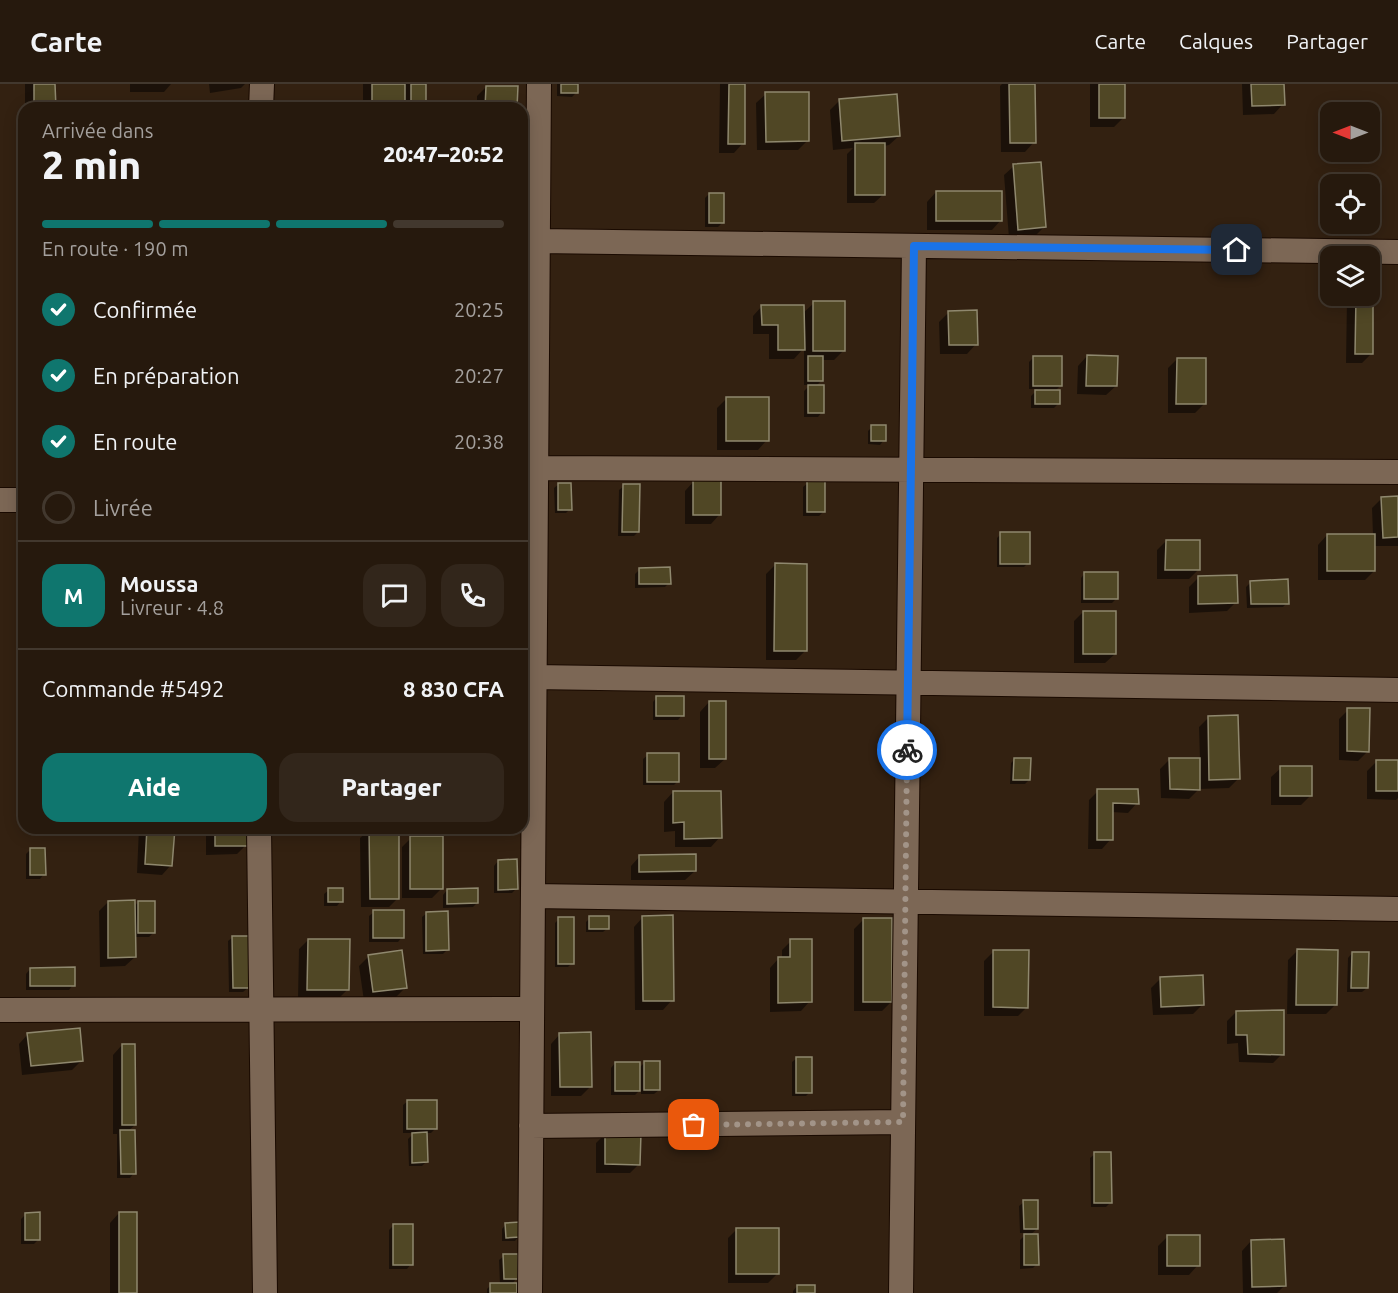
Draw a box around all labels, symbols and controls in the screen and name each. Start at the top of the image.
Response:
text: Carte [30,26,103,57]
text: Carte [1095,29,1146,53]
text: Calques [1179,29,1253,53]
text: Partager [1286,29,1368,53]
north arrow [1320,102,1380,162]
map controls [1320,102,1380,306]
text: Arrivée dans [42,119,153,142]
text: 20:47–20:52 [383,141,504,166]
text: 2 min [42,143,141,186]
button: locate [1320,174,1380,234]
pin [1211,224,1262,275]
icon: home [1220,233,1253,266]
text: En route · 190 m [42,237,189,260]
button: layers [1320,246,1380,306]
icon: check [42,293,75,326]
text: Confirmée [93,297,197,322]
text: 20:25 [454,298,504,321]
icon: check [42,359,75,392]
text: En préparation [93,363,240,388]
text: 20:27 [454,364,504,387]
icon: check [42,425,75,458]
text: En route [93,429,177,454]
text: 20:38 [454,430,504,453]
text: Livrée [93,495,153,520]
button: chat [363,564,426,627]
button: phone [441,564,504,627]
text: Moussa [120,571,198,596]
text: M [64,583,83,608]
text: Livreur · 4.8 [120,596,224,619]
text: Commande #5492 [42,676,224,701]
text: 8 830 CFA [403,676,504,701]
courier [877,720,937,780]
icon: bike [891,734,924,767]
button: Aide [42,753,267,822]
button: Partager [279,753,504,822]
pin [668,1099,719,1150]
icon: bag [677,1108,710,1141]

